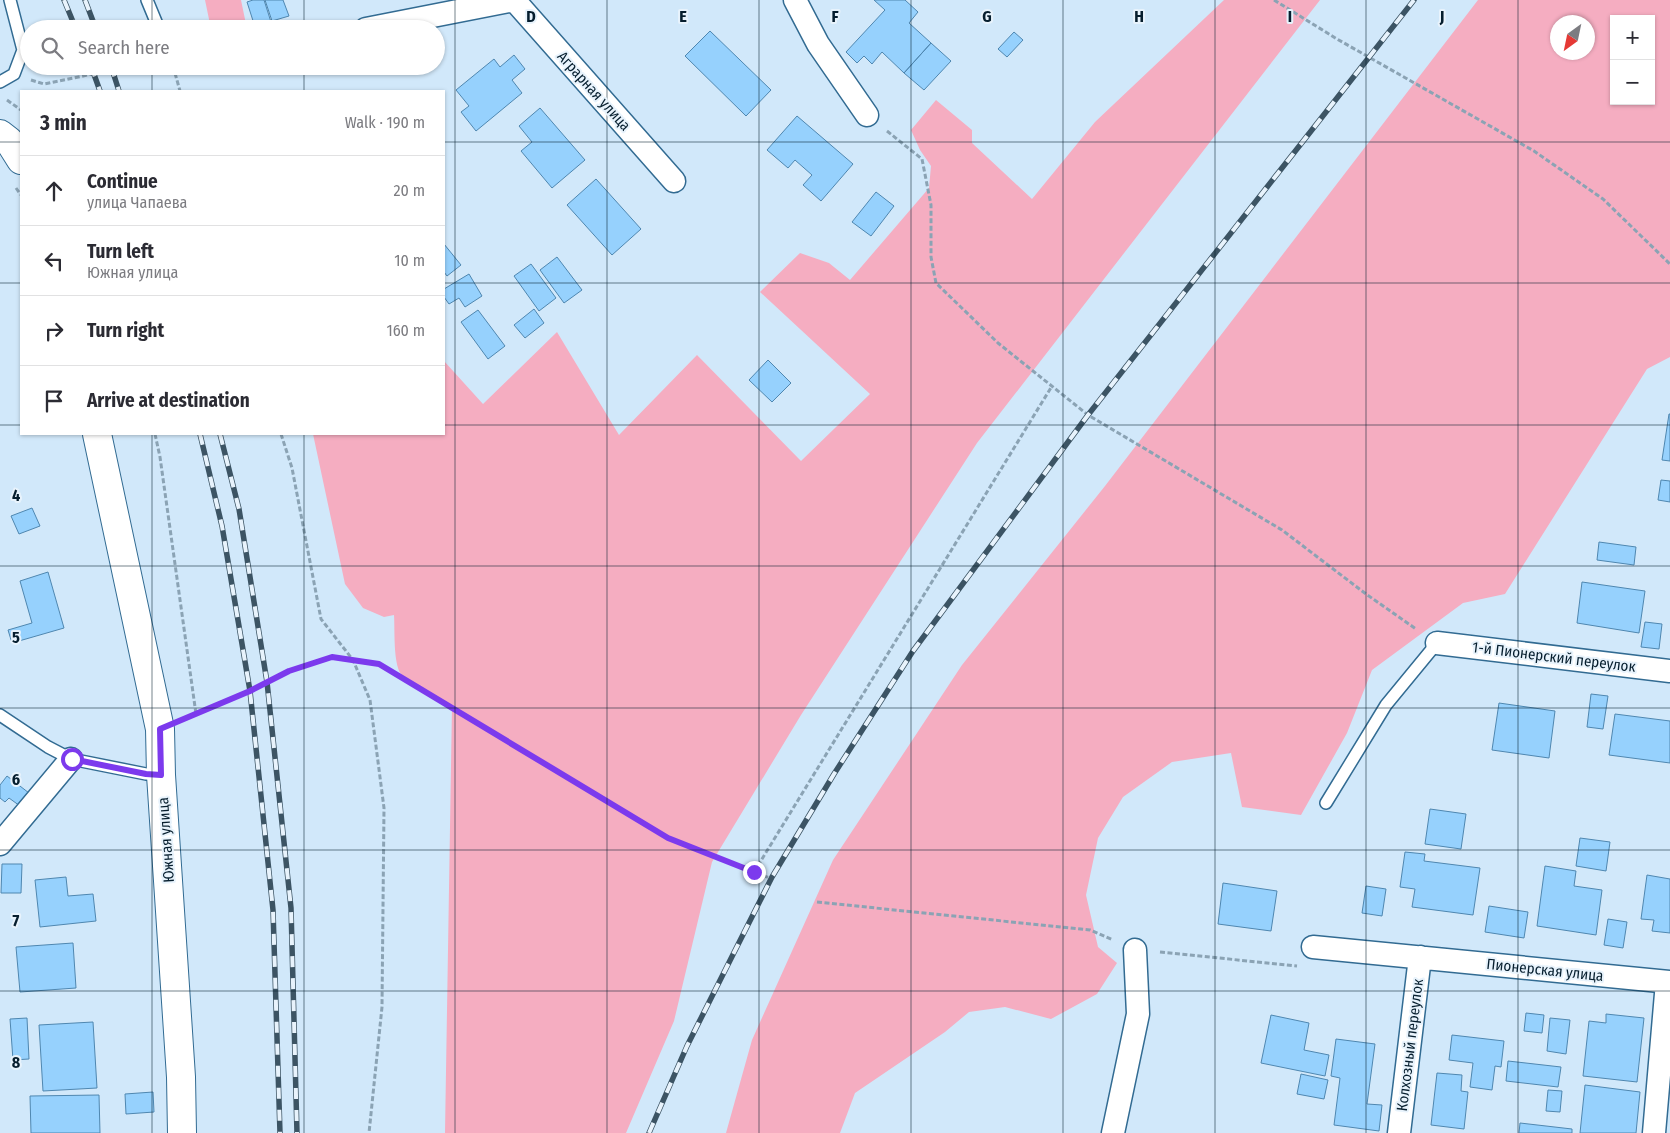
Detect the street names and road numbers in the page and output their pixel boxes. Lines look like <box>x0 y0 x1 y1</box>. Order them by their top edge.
street label: Аграрная улица <box>554 48 634 134</box>
street label: 1-й Пионерский переулок <box>1471 638 1637 676</box>
street label: Южная улица <box>154 797 178 883</box>
street label: Пионерская улица <box>1486 955 1604 985</box>
street label: Колхозный переулок <box>1393 978 1427 1112</box>

